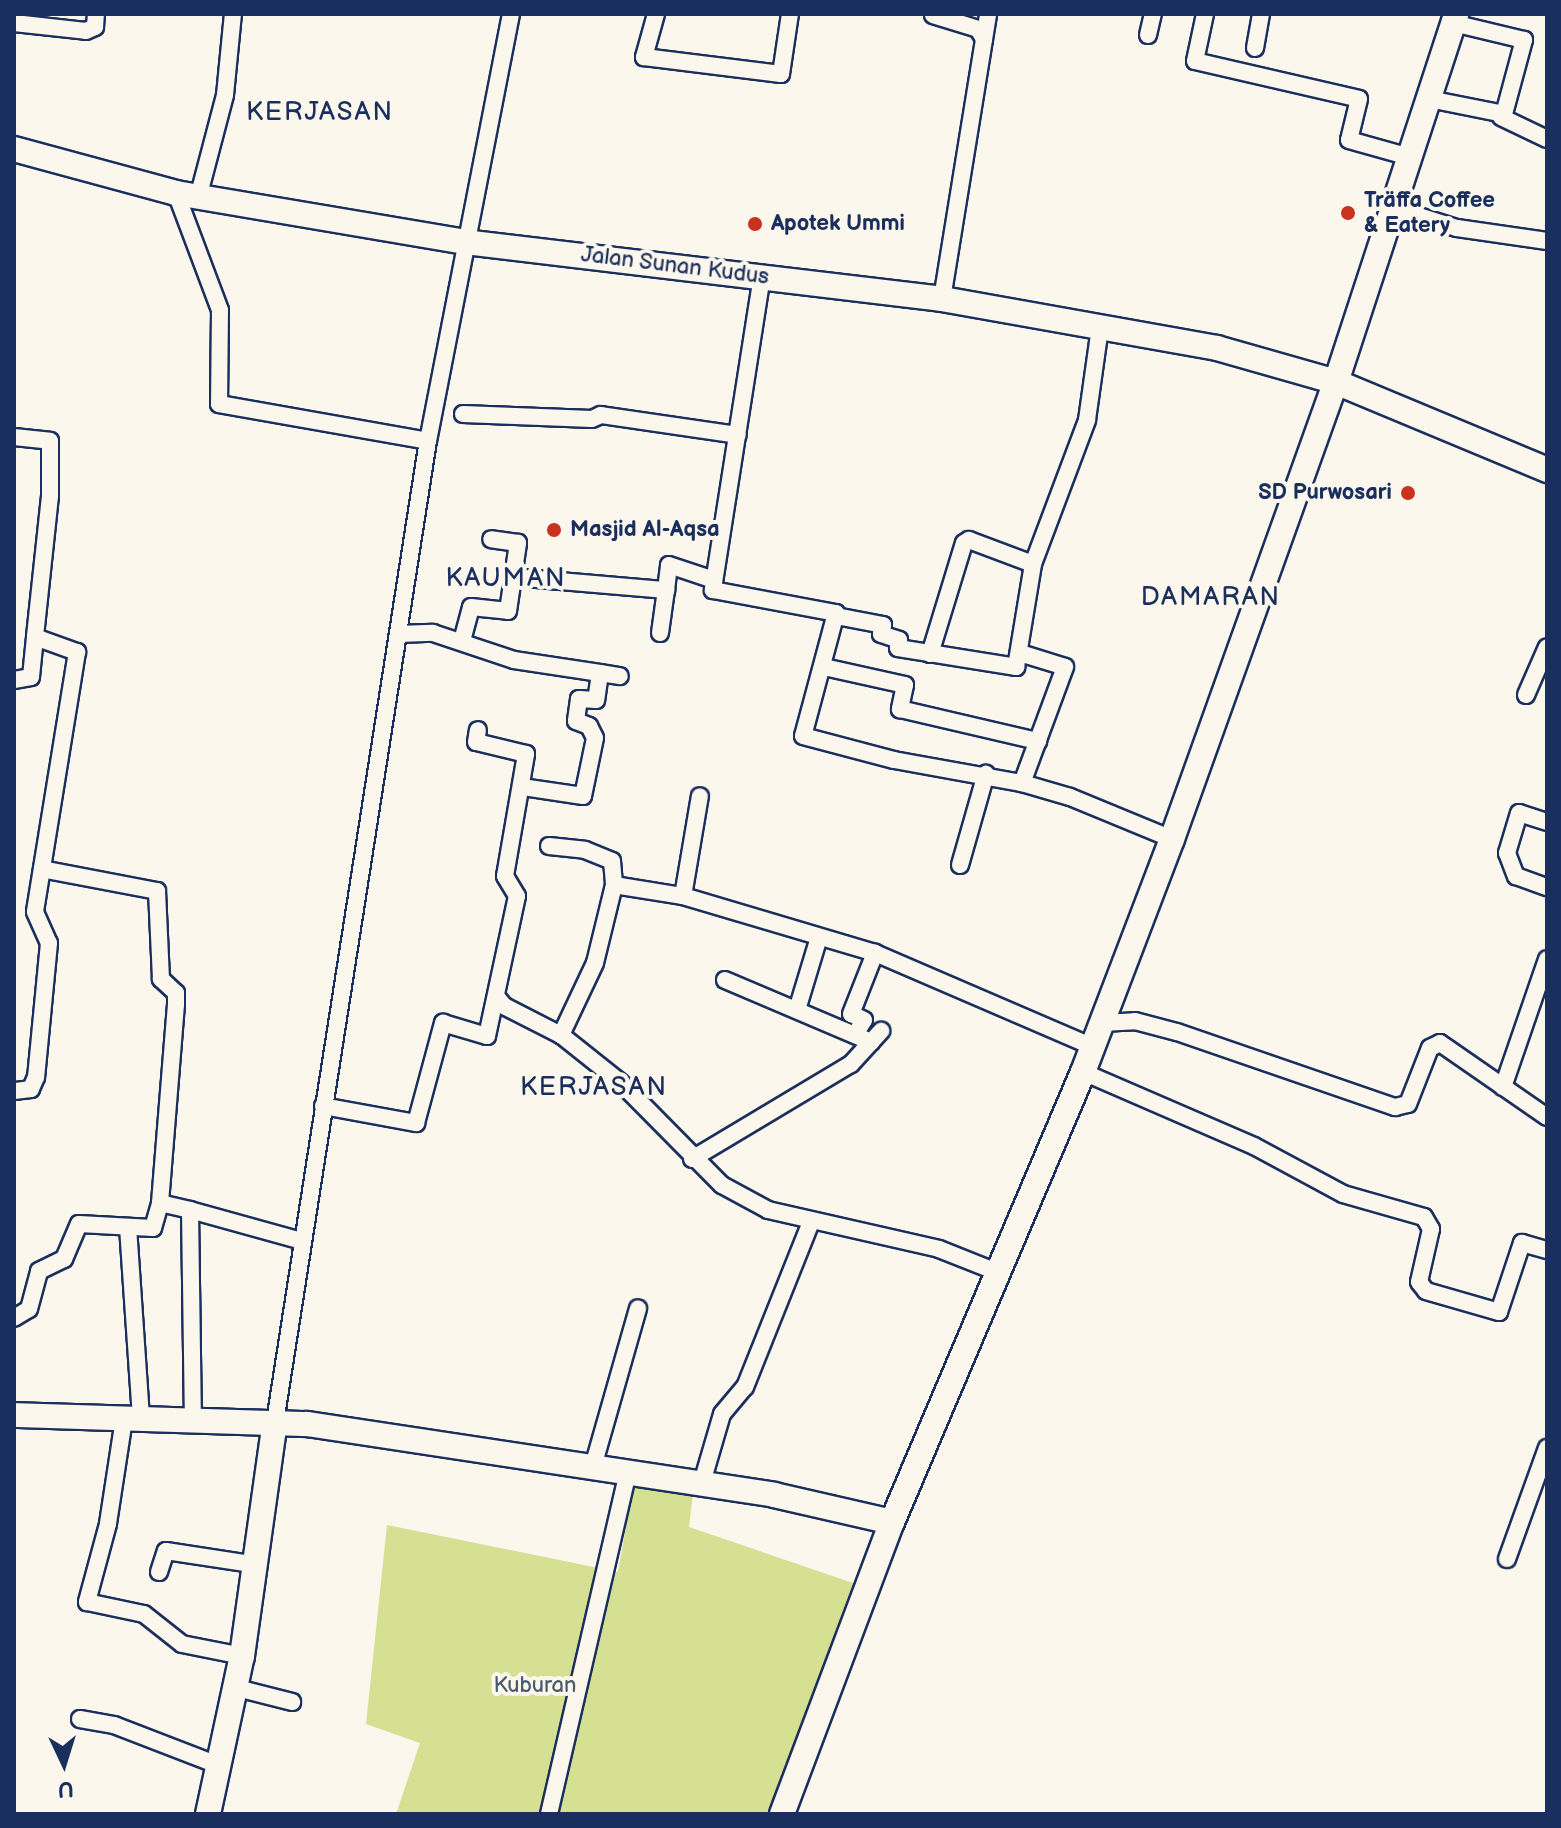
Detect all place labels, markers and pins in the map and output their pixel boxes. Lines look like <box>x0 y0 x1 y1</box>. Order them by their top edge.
place label: Träffa Coffee & Eatery <box>1364 187 1495 238</box>
marker: Träffa Coffee & Eatery <box>1339 204 1357 222</box>
place label: Apotek Ummi <box>771 211 905 237</box>
marker: Apotek Ummi <box>746 215 764 233</box>
place label: SD Purwosari <box>1258 480 1392 506</box>
marker: SD Purwosari <box>1399 484 1417 502</box>
place label: Masjid Al-Aqsa <box>570 517 720 543</box>
marker: Masjid Al-Aqsa <box>545 521 563 539</box>

